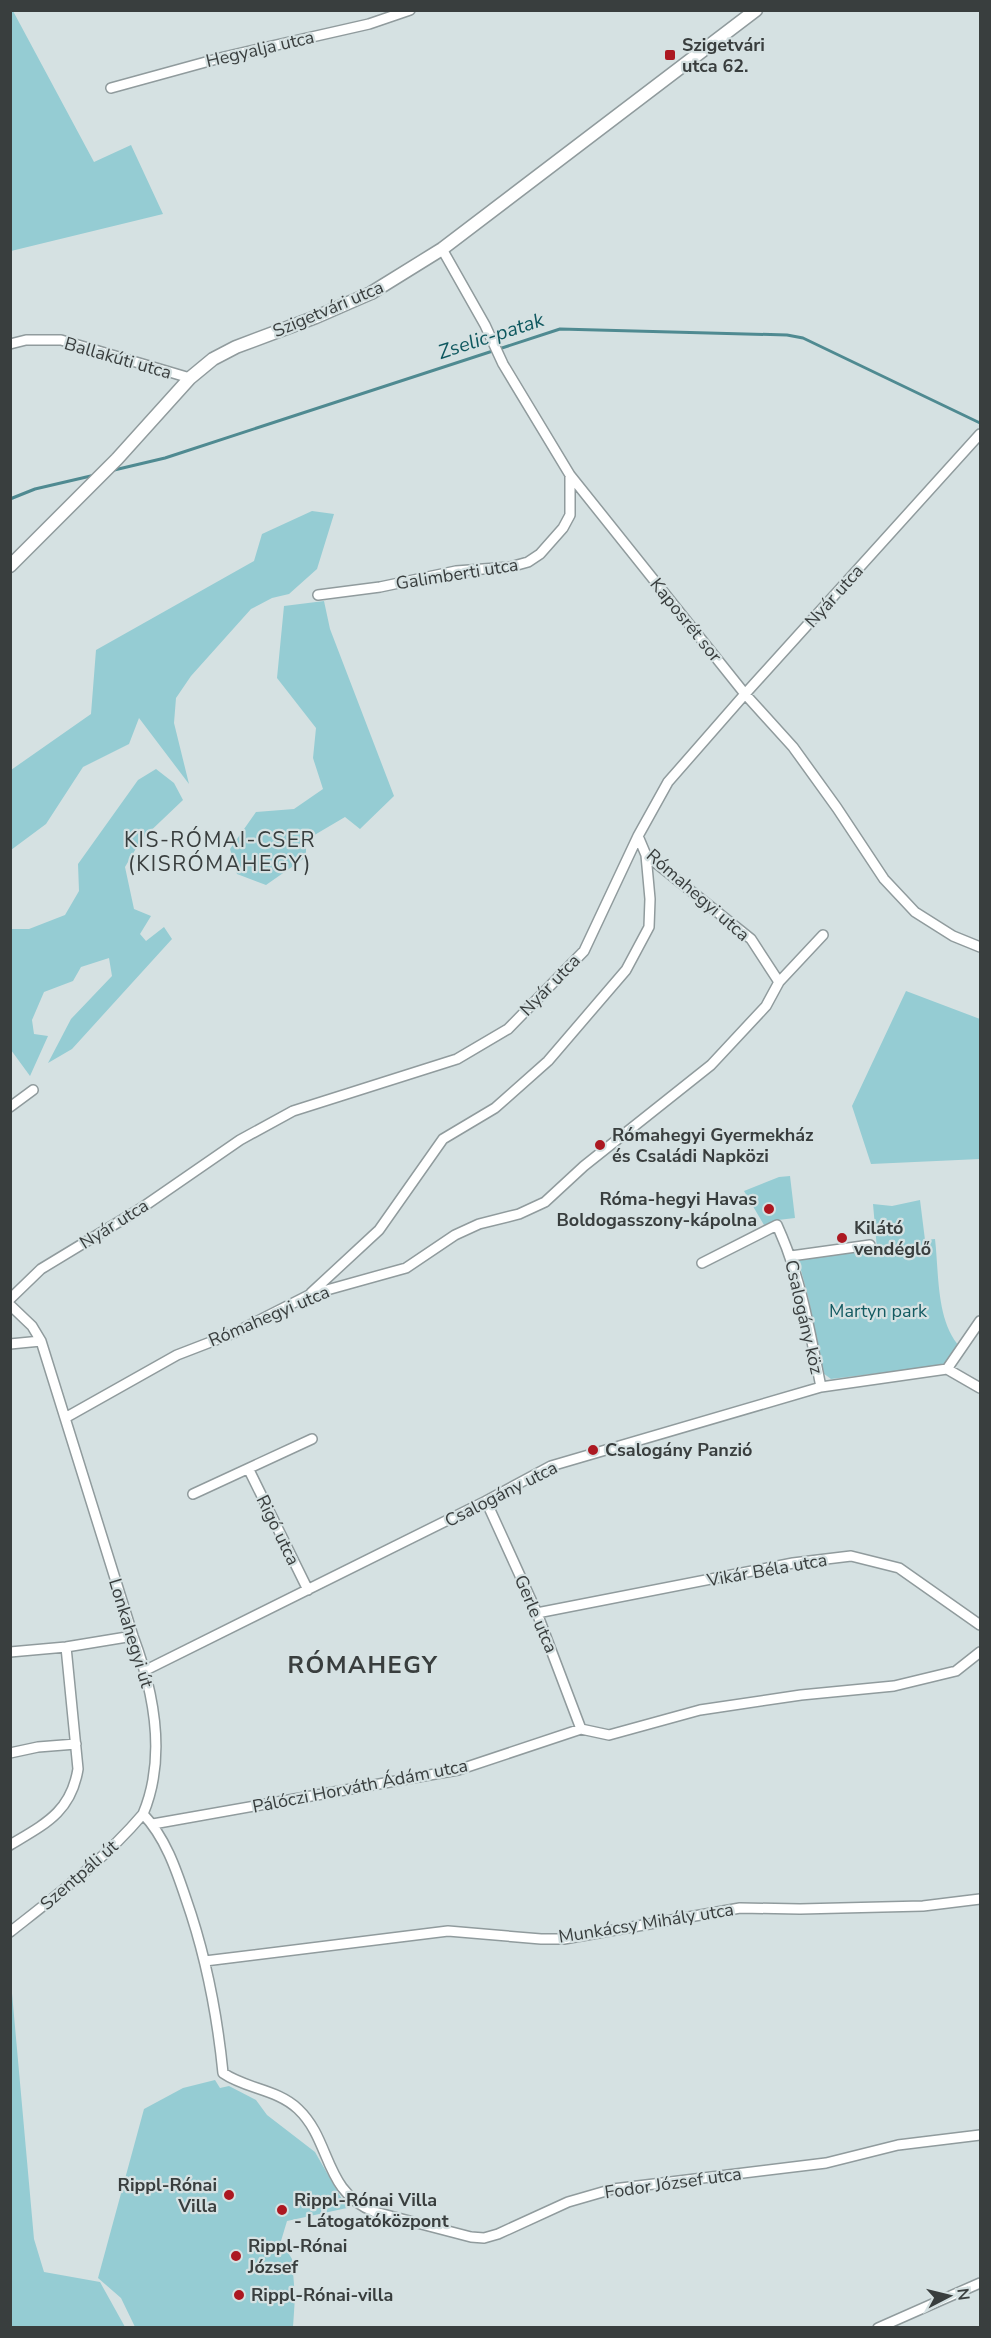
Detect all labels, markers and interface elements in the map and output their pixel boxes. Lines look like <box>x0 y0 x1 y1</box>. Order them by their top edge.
street label: Hegyalja utca <box>204 25 316 73</box>
place label: Szigetvári utca 62. <box>682 33 765 78</box>
marker: Szigetvári utca 62. <box>663 48 677 62</box>
street label: Szigetvári utca <box>269 275 387 343</box>
water label: Zselic-patak <box>435 306 548 366</box>
street label: Ballakúti utca <box>62 331 174 385</box>
street label: Galimberti utca <box>394 552 520 596</box>
street label: Nyár utca <box>799 559 869 633</box>
street label: Kaposrét sor <box>645 573 728 668</box>
district label: KIS-RÓMAI-CSER (KISRÓMAHEGY) <box>124 826 316 878</box>
street label: Rómahegyi utca <box>641 844 755 946</box>
street label: Nyár utca <box>515 949 585 1021</box>
place label: Rómahegyi Gyermekház és Családi Napközi <box>612 1123 814 1168</box>
marker: Rómahegyi Gyermekház és Családi Napközi <box>593 1138 607 1152</box>
place label: Róma-hegyi Havas Boldogasszony-kápolna <box>556 1187 757 1232</box>
street label: Nyár utca <box>75 1193 153 1255</box>
marker: Róma-hegyi Havas Boldogasszony-kápolna <box>762 1202 776 1216</box>
place label: Kilátó vendéglő <box>853 1216 931 1261</box>
marker: Kilátó vendéglő <box>835 1231 849 1245</box>
street label: Csalogány köz <box>779 1258 829 1376</box>
street label: Rómahegyi utca <box>205 1280 333 1352</box>
park label: Martyn park <box>829 1299 928 1323</box>
place label: Csalogány Panzió <box>605 1438 752 1462</box>
marker: Csalogány Panzió <box>586 1443 600 1457</box>
street label: Csalogány utca <box>440 1455 562 1533</box>
street label: Rigó utca <box>251 1491 305 1569</box>
street label: Vikár Béla utca <box>704 1548 829 1593</box>
street label: Gerle utca <box>509 1571 563 1657</box>
street label: Lonkahegyi út <box>103 1575 159 1691</box>
district label: RÓMAHEGY <box>288 1649 438 1681</box>
street label: Pálóczi Horváth Ádám utca <box>250 1753 470 1819</box>
street label: Szentpáli út <box>35 1834 124 1916</box>
street label: Munkácsy Mihály utca <box>557 1897 735 1949</box>
street label: Fodor József utca <box>603 2162 743 2204</box>
place label: Rippl-Rónai Villa <box>118 2173 217 2218</box>
marker: Rippl-Rónai Villa <box>222 2188 236 2202</box>
place label: Rippl-Rónai Villa - Látogatóközpont <box>294 2188 449 2233</box>
marker: Rippl-Rónai Villa - Látogatóközpont <box>275 2203 289 2217</box>
place label: Rippl-Rónai József <box>247 2234 347 2279</box>
marker: Rippl-Rónai József <box>229 2249 243 2263</box>
north arrow <box>919 2266 979 2326</box>
place label: Rippl-Rónai-villa <box>251 2283 393 2307</box>
text: N <box>951 2287 975 2302</box>
marker: Rippl-Rónai-villa <box>232 2288 246 2302</box>

